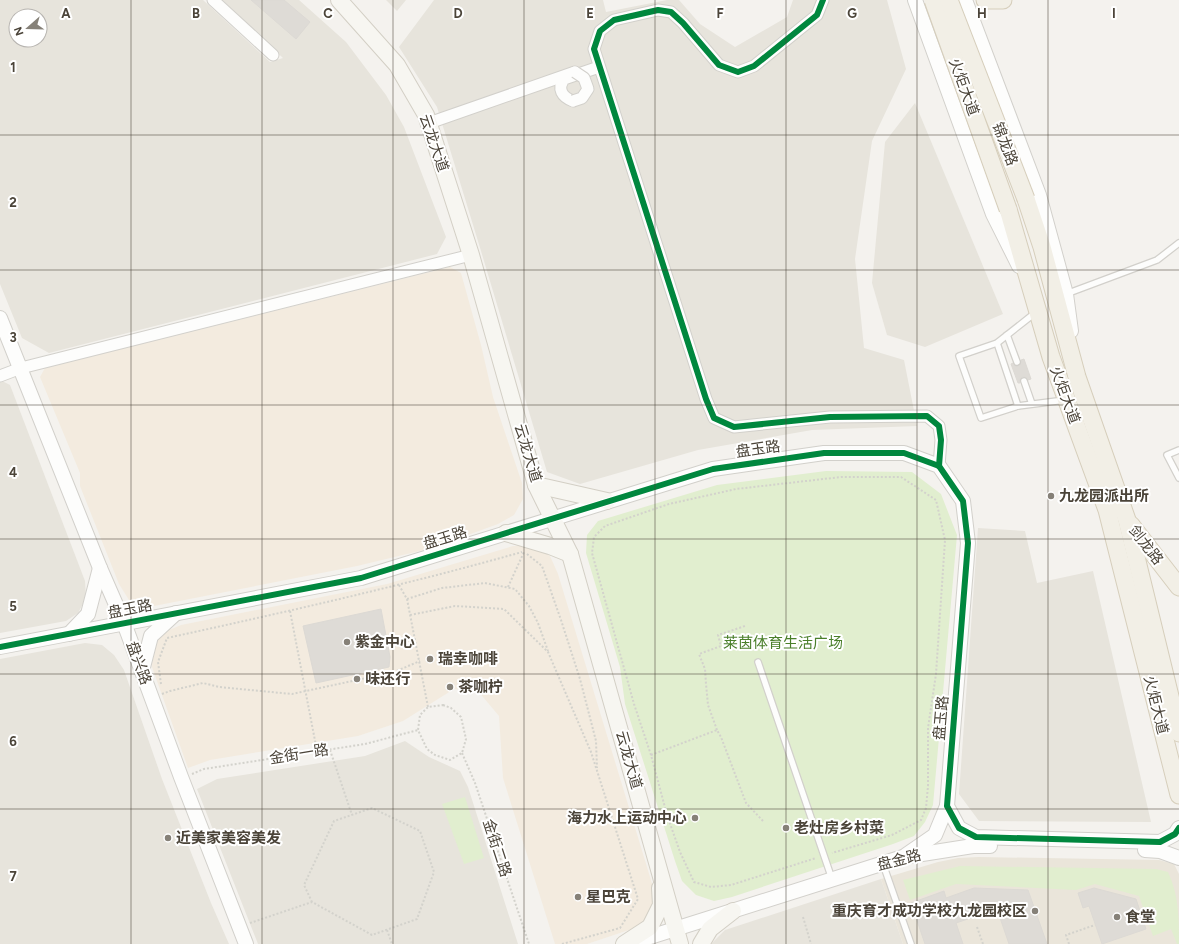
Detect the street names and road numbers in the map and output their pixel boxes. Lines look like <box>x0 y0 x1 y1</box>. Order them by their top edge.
street label: 火炬大道 <box>945 56 983 118</box>
street label: 云龙大道 <box>416 112 452 174</box>
street label: 锦龙路 <box>989 120 1021 168</box>
street label: 火炬大道 <box>1046 364 1084 426</box>
street label: 云龙大道 <box>511 422 545 484</box>
street label: 盘玉路 <box>734 437 782 461</box>
street label: 剑龙路 <box>1125 522 1167 568</box>
street label: 盘玉路 <box>421 523 469 553</box>
street label: 盘玉路 <box>106 596 154 622</box>
street label: 盘兴路 <box>123 639 155 687</box>
street label: 火炬大道 <box>1140 674 1172 736</box>
street label: 盘玉路 <box>930 695 952 741</box>
street label: 云龙大道 <box>612 729 646 791</box>
street label: 金街一路 <box>268 740 330 768</box>
street label: 金街二路 <box>479 817 515 879</box>
street label: 盘金路 <box>875 846 923 874</box>

